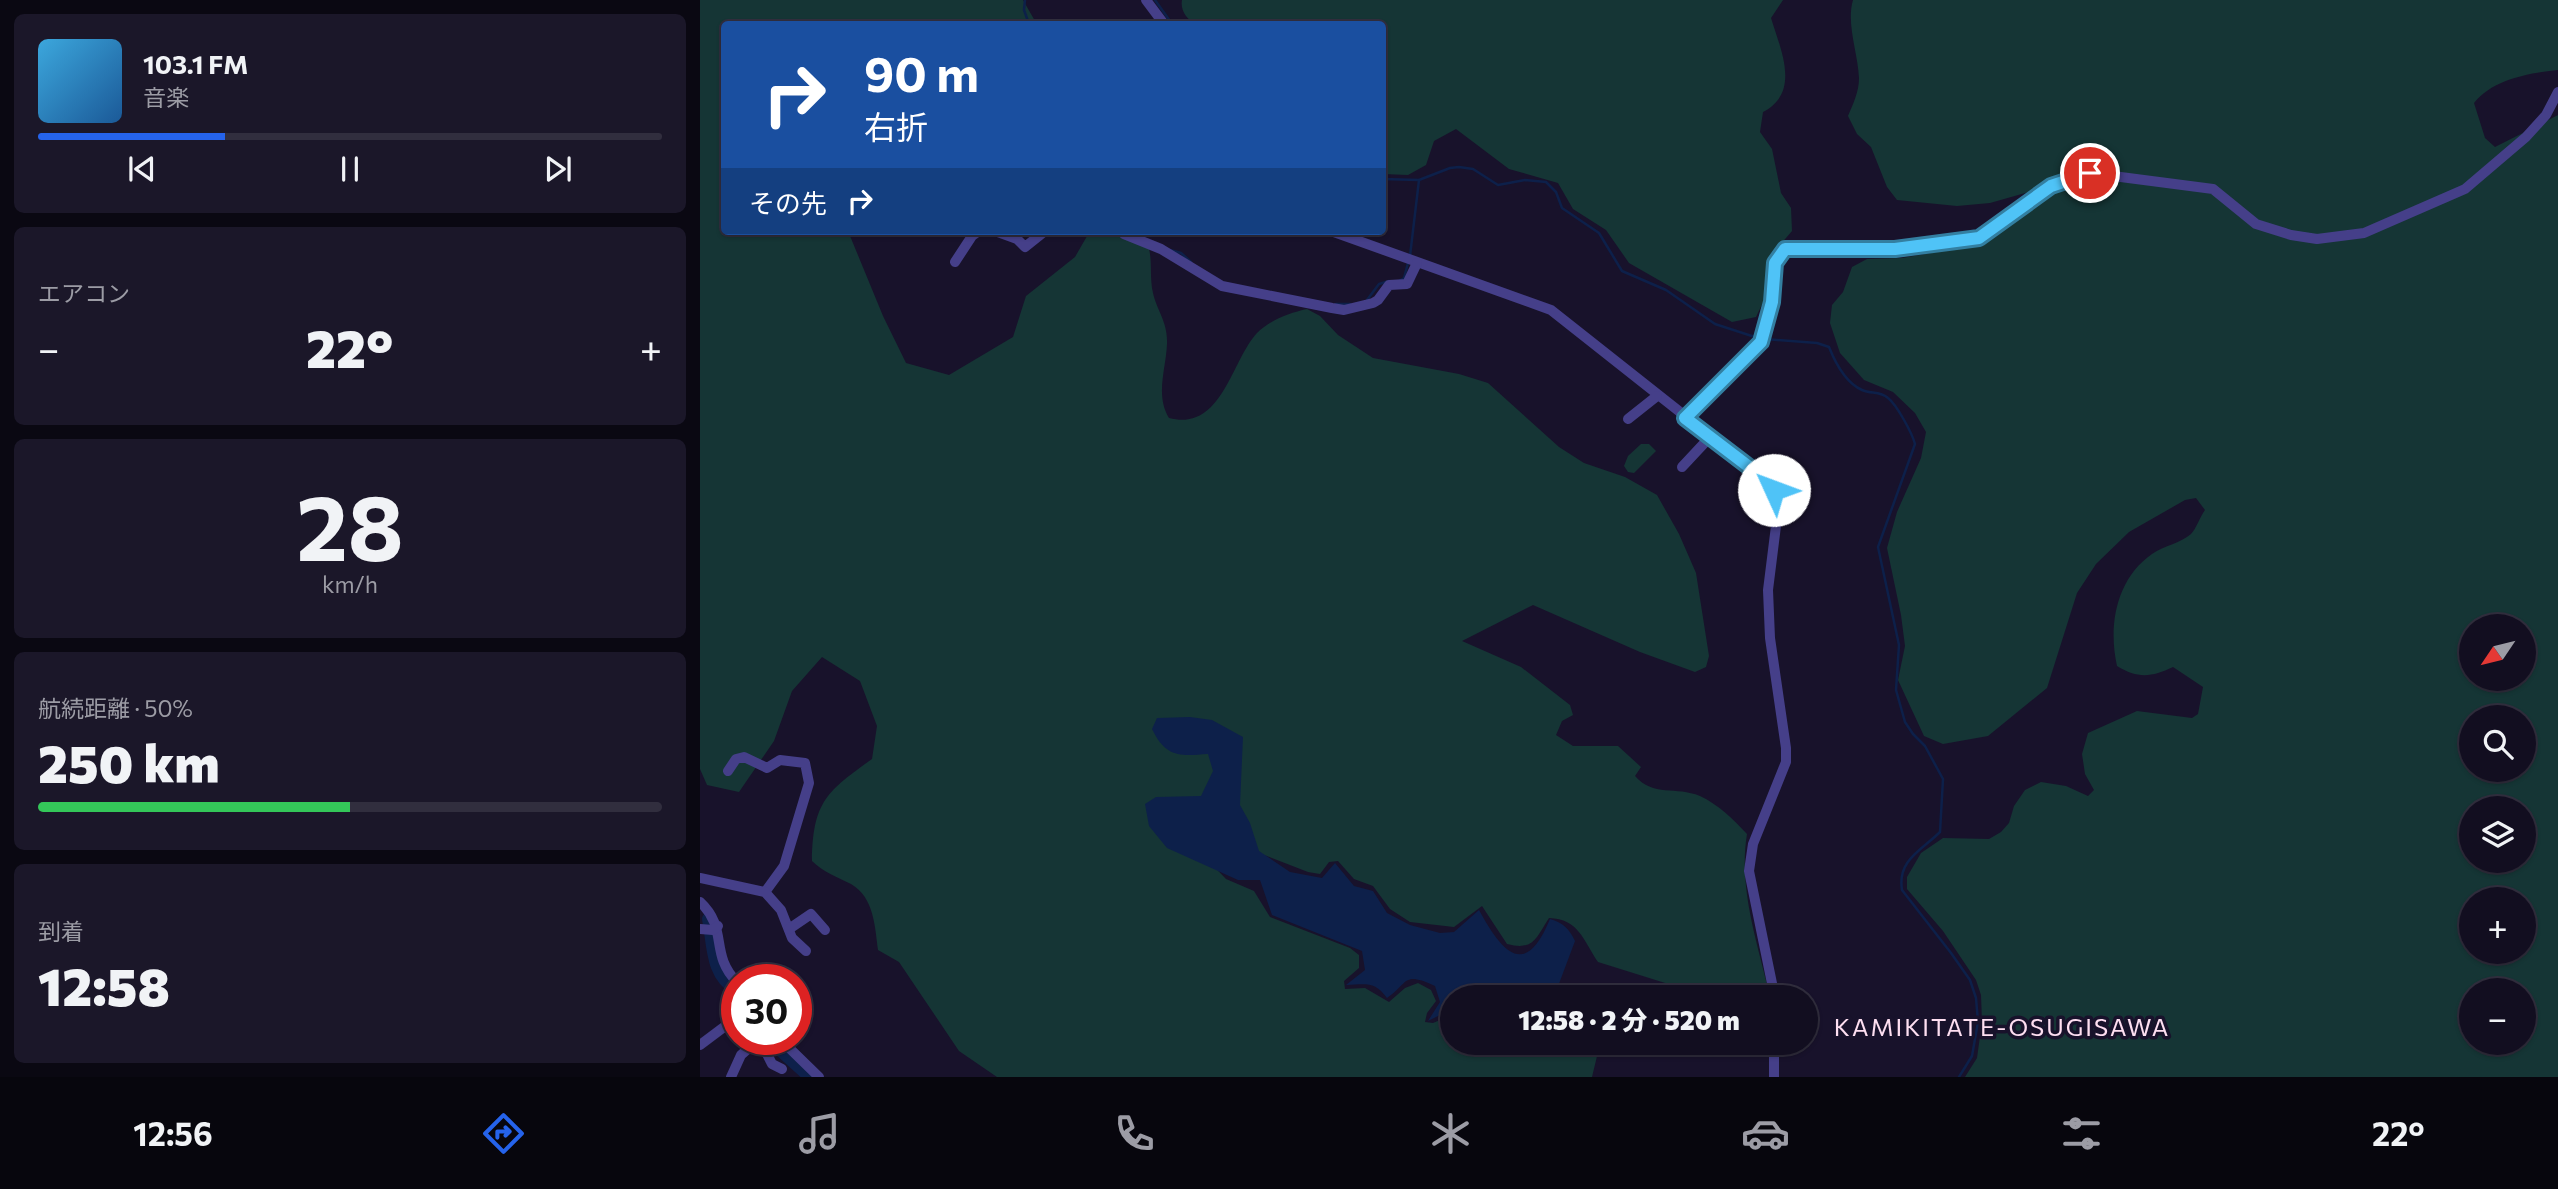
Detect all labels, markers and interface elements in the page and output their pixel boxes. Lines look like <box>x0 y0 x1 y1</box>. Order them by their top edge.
text: 90 m <box>864 42 979 102</box>
text: 103.1 FM <box>143 48 248 79</box>
icon: right <box>749 49 840 140</box>
text: 音楽 <box>143 83 189 111</box>
text: 右折 <box>864 106 928 146</box>
pin <box>2060 143 2120 203</box>
icon: previous <box>123 150 161 188</box>
icon: pause <box>331 150 369 188</box>
icon: next <box>539 150 577 188</box>
icon: arrive <box>2071 154 2109 192</box>
icon: right <box>841 182 879 220</box>
text: その先 <box>749 187 827 218</box>
text: エアコン <box>38 279 130 307</box>
text: 22° <box>306 315 393 379</box>
text: − <box>38 324 60 371</box>
text: + <box>640 324 662 371</box>
position arrow <box>1737 453 1811 527</box>
text: 28 <box>296 468 404 580</box>
text: km/h <box>322 570 378 598</box>
north arrow <box>2459 614 2536 691</box>
map controls <box>2459 614 2536 1055</box>
text: 航続距離 · 50% <box>38 694 193 722</box>
button: search <box>2459 705 2536 782</box>
text: 250 km <box>38 730 220 794</box>
button: layers <box>2459 796 2536 873</box>
button: + <box>2459 887 2536 964</box>
text: 到着 <box>38 917 84 945</box>
text: 12:58 <box>38 953 170 1017</box>
speed limit sign: 30 <box>721 964 812 1055</box>
button: − <box>2459 978 2536 1055</box>
text: 12:58 · 2 分 · 520 m <box>1518 1004 1740 1035</box>
district label: KAMIKITATE-OSUGISAWA <box>1834 1012 2170 1041</box>
icon: directions <box>479 1109 528 1158</box>
icon: music <box>795 1109 844 1158</box>
icon: phone <box>1110 1109 1159 1158</box>
icon: climate <box>1426 1109 1475 1158</box>
icon: car <box>1741 1109 1790 1158</box>
icon: filters <box>2057 1109 2106 1158</box>
text: 12:56 <box>133 1113 213 1153</box>
text: 22° <box>2372 1113 2425 1153</box>

